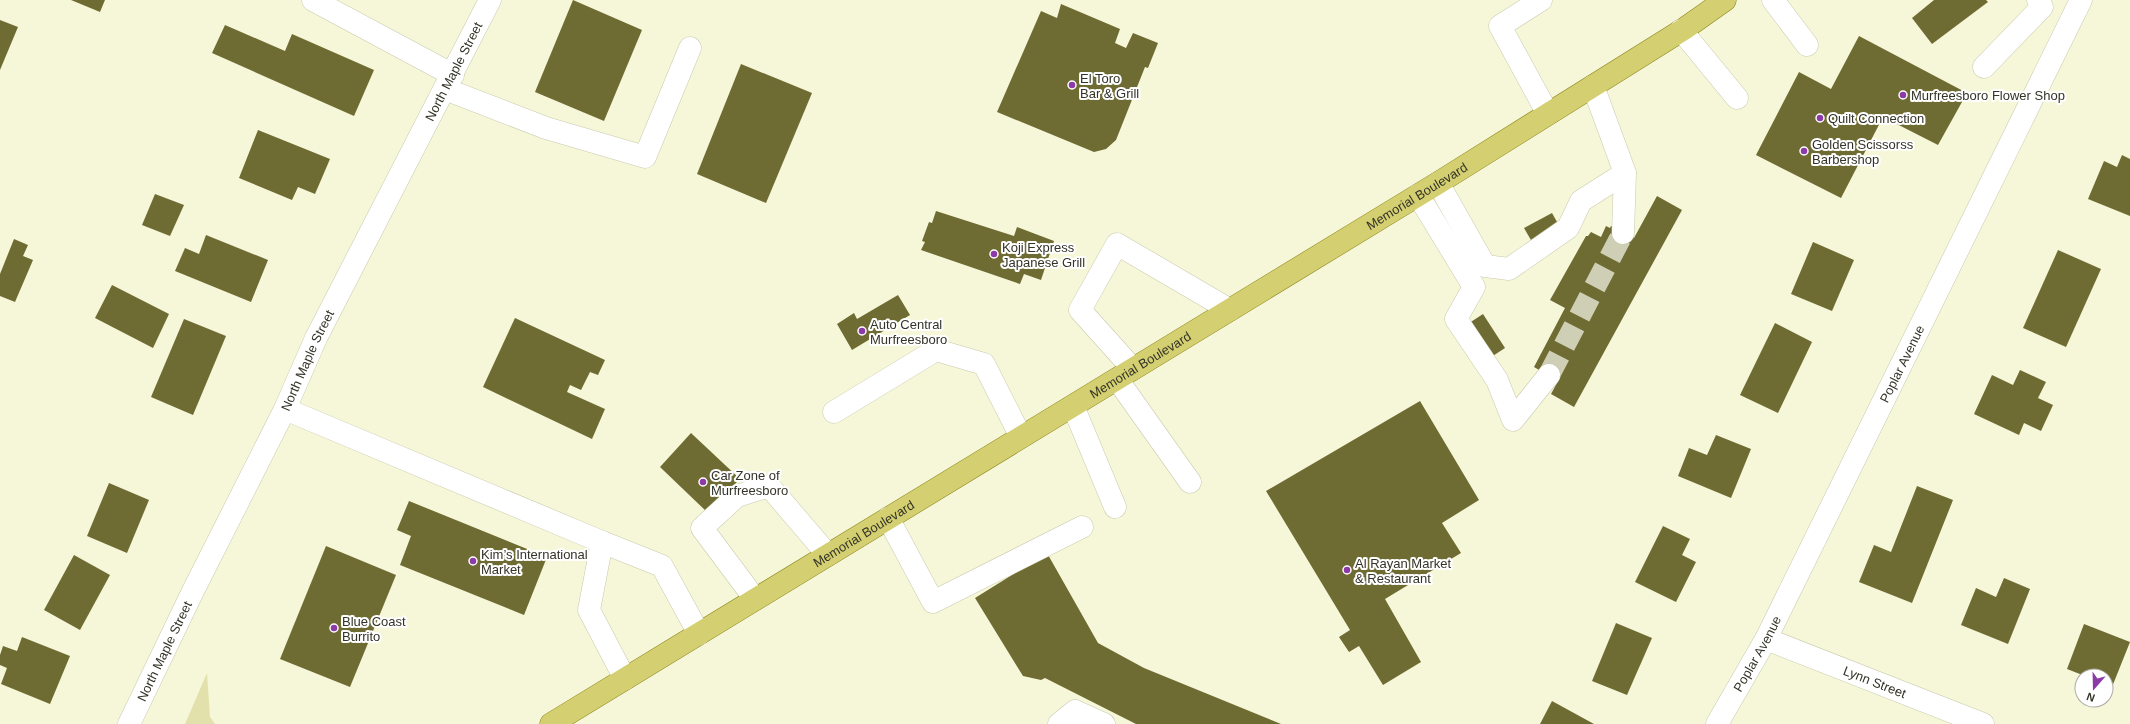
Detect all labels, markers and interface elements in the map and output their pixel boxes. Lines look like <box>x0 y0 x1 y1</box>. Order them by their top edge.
street label: North Maple Street <box>422 19 485 123</box>
place label: El Toro Bar & Grill <box>1080 71 1139 101</box>
marker: El Toro Bar & Grill <box>1067 80 1077 90</box>
place label: Murfreesboro Flower Shop <box>1911 88 2065 103</box>
marker: Murfreesboro Flower Shop <box>1898 90 1908 100</box>
place label: Quilt Connection <box>1828 111 1924 126</box>
marker: Quilt Connection <box>1815 113 1825 123</box>
place label: Golden Scissorss Barbershop <box>1812 137 1914 167</box>
marker: Golden Scissorss Barbershop <box>1799 146 1809 156</box>
street label: Memorial Boulevard <box>1363 159 1470 233</box>
place label: Koji Express Japanese Grill <box>1002 240 1085 270</box>
marker: Koji Express Japanese Grill <box>989 249 999 259</box>
street label: North Maple Street <box>278 307 337 413</box>
place label: Auto Central Murfreesboro <box>870 317 947 347</box>
street label: Poplar Avenue <box>1876 323 1927 405</box>
marker: Auto Central Murfreesboro <box>857 326 867 336</box>
street label: Memorial Boulevard <box>1087 328 1193 401</box>
place label: Car Zone of Murfreesboro <box>711 468 788 498</box>
marker: Car Zone of Murfreesboro <box>698 477 708 487</box>
street label: Memorial Boulevard <box>810 497 917 570</box>
place label: Kim’s International Market <box>481 547 588 577</box>
marker: Kim’s International Market <box>468 556 478 566</box>
place label: Al Rayan Market & Restaurant <box>1355 556 1451 586</box>
marker: Al Rayan Market & Restaurant <box>1342 565 1352 575</box>
street label: North Maple Street <box>134 598 195 703</box>
street label: Poplar Avenue <box>1730 613 1784 694</box>
place label: Blue Coast Burrito <box>342 614 406 644</box>
marker: Blue Coast Burrito <box>329 623 339 633</box>
street label: Lynn Street <box>1841 663 1909 701</box>
north arrow <box>2074 668 2114 708</box>
text: N <box>2085 690 2096 704</box>

